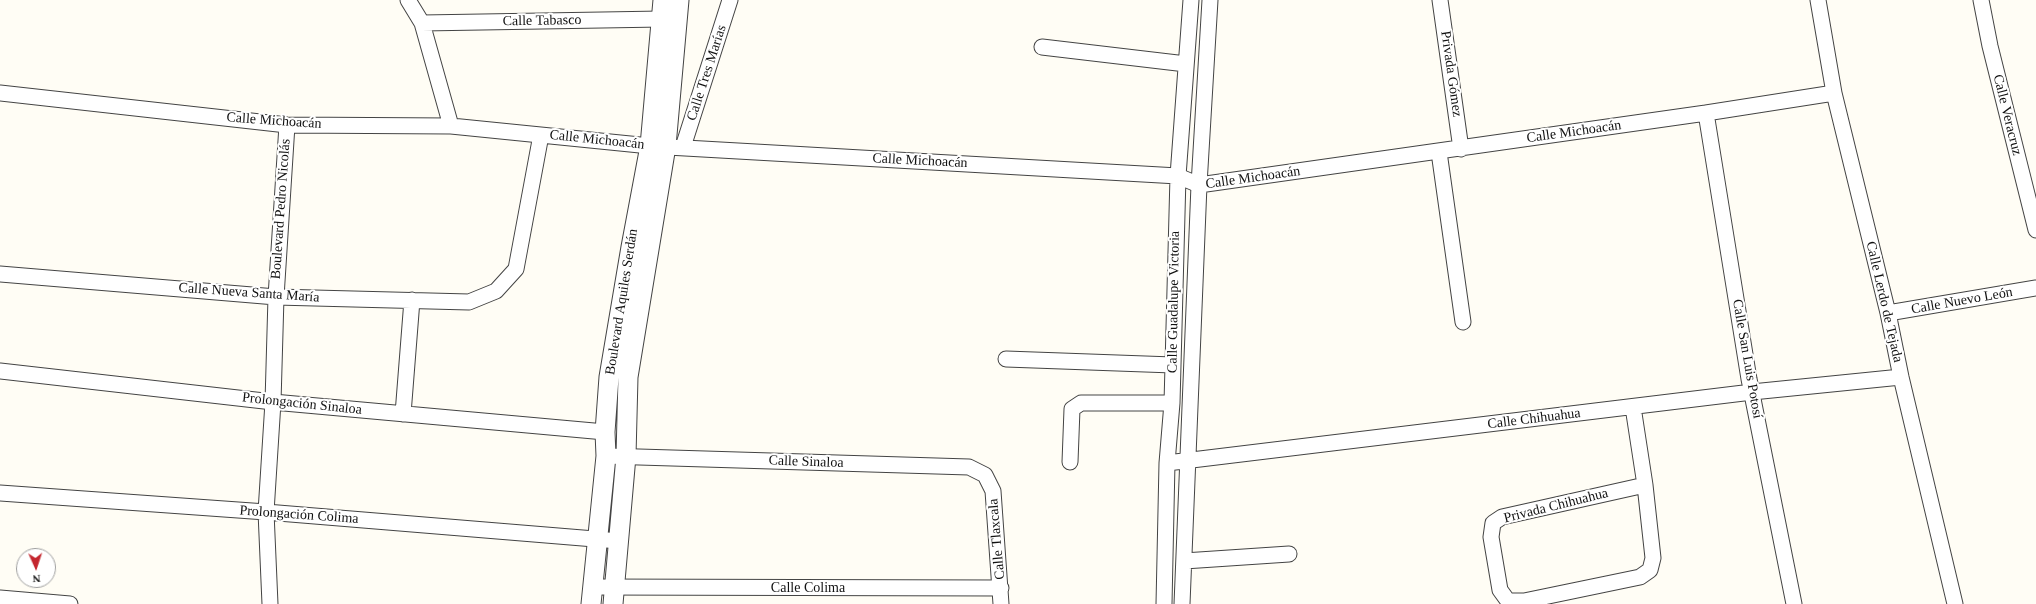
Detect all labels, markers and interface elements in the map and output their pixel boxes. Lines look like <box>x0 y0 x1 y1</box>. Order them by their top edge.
street label: Calle Tabasco <box>503 12 581 30</box>
street label: Calle Tres Marías <box>684 23 730 123</box>
street label: Privada Gómez <box>1437 30 1465 118</box>
street label: Calle Veracruz <box>1989 73 2025 157</box>
street label: Calle Michoacán <box>226 109 322 133</box>
street label: Calle Michoacán <box>1526 117 1622 147</box>
street label: Calle Michoacán <box>549 127 645 153</box>
street label: Boulevard Pedro Nicolás <box>268 138 294 280</box>
street label: Calle Michoacán <box>872 150 968 172</box>
street label: Calle Michoacán <box>1205 163 1301 193</box>
street label: Boulevard Aquiles Serdán <box>602 228 642 376</box>
street label: Calle Guadalupe Victoria <box>1164 231 1184 373</box>
street label: Calle Lerdo de Tejada <box>1862 240 1906 364</box>
street label: Calle Nueva Santa María <box>178 280 320 306</box>
street label: Calle Nuevo León <box>1910 284 2014 318</box>
street label: Calle San Luis Potosí <box>1728 298 1766 420</box>
street label: Prolongación Sinaloa <box>241 389 363 419</box>
street label: Calle Chihuahua <box>1486 405 1582 433</box>
street label: Calle Sinaloa <box>768 452 844 472</box>
street label: Privada Chihuahua <box>1502 485 1610 527</box>
street label: Calle Tlaxcala <box>985 498 1009 580</box>
street label: Prolongación Colima <box>239 502 359 528</box>
north arrow <box>16 548 56 588</box>
text: N <box>32 573 41 585</box>
street label: Calle Colima <box>771 580 845 596</box>

